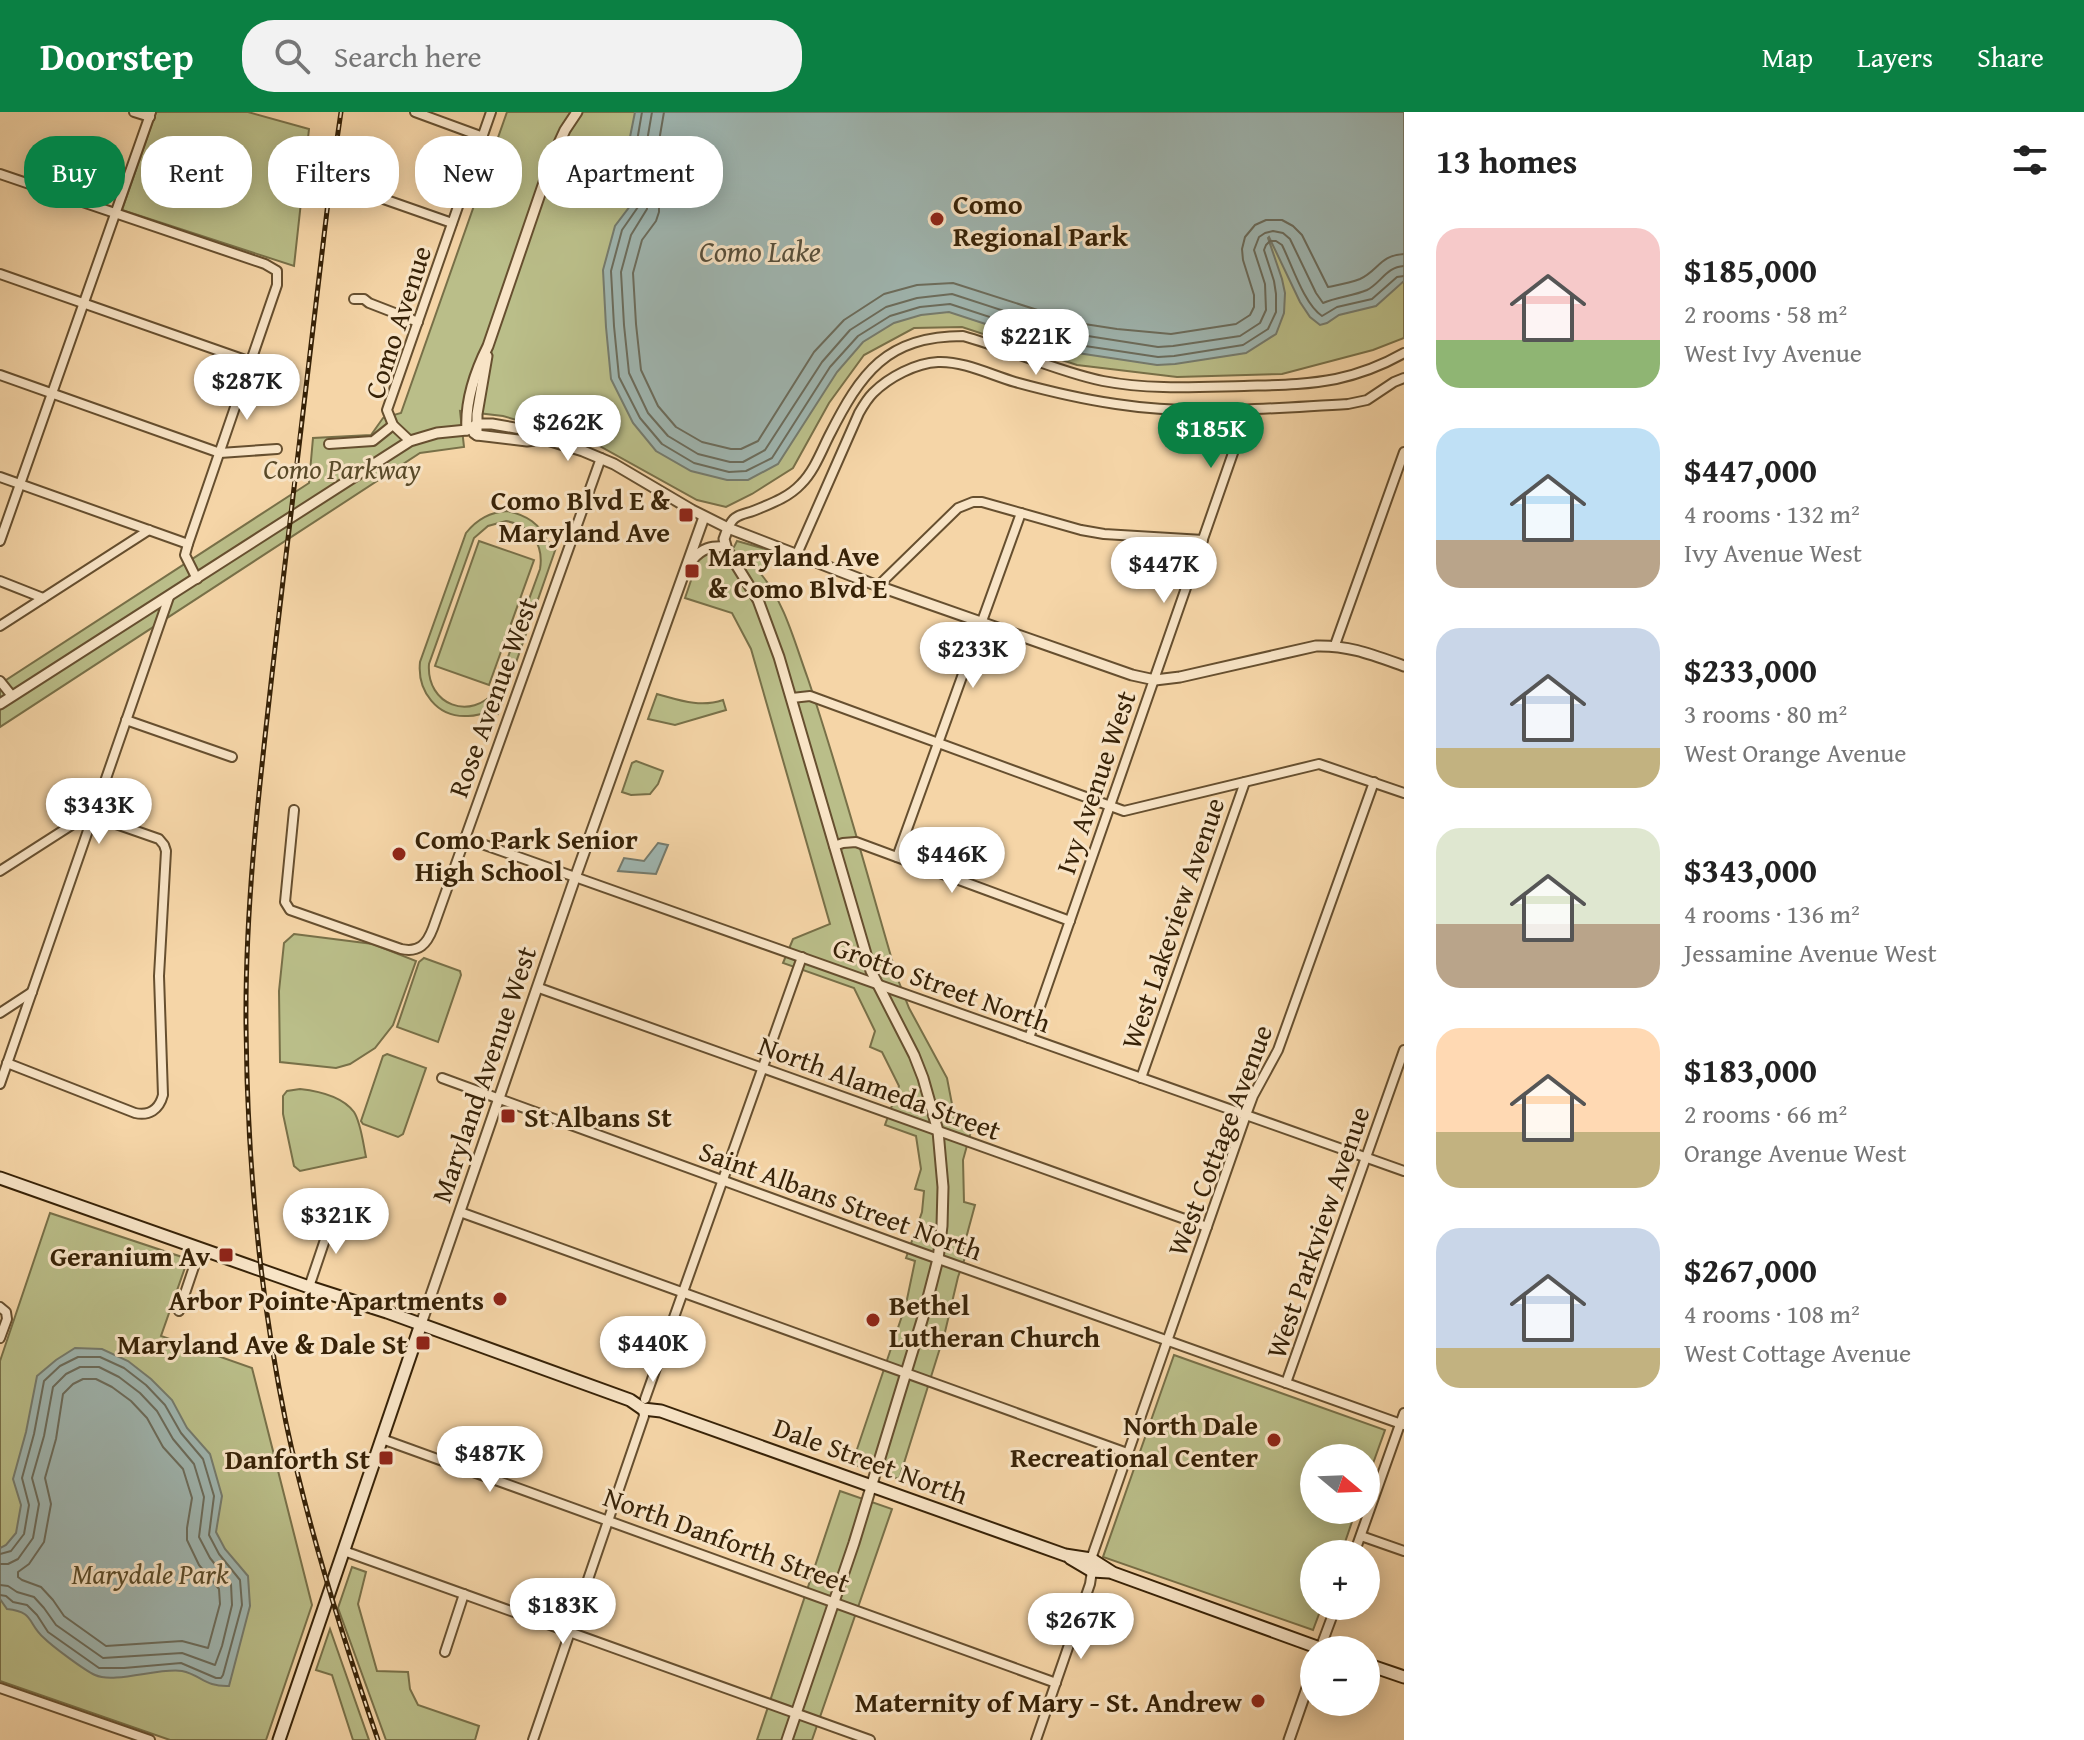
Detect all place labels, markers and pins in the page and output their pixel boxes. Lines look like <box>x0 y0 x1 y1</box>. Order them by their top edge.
place label: Como Regional Park <box>953 183 1129 256</box>
marker: Como Regional Park <box>928 210 946 228</box>
pin: $221K <box>980 309 1092 377</box>
pin: $287K <box>191 354 303 422</box>
pin: $262K <box>512 395 624 463</box>
pin: $185K <box>1155 402 1267 470</box>
place label: Como Blvd E & Maryland Ave <box>491 479 670 552</box>
marker: Como Blvd E & Maryland Ave <box>677 506 695 524</box>
place label: Maryland Ave & Como Blvd E <box>708 535 887 608</box>
pin: $447K <box>1108 537 1220 605</box>
marker: Maryland Ave & Como Blvd E <box>683 562 701 580</box>
pin: $233K <box>917 622 1029 690</box>
pin: $343K <box>43 778 155 846</box>
place label: Como Park Senior High School <box>415 818 638 891</box>
pin: $446K <box>896 827 1008 895</box>
marker: Como Park Senior High School <box>390 845 408 863</box>
place label: St Albans St <box>524 1096 672 1137</box>
marker: St Albans St <box>499 1107 517 1125</box>
pin: $321K <box>280 1188 392 1256</box>
place label: Geranium Av <box>50 1235 211 1276</box>
marker: Geranium Av <box>217 1246 235 1264</box>
place label: Arbor Pointe Apartments <box>169 1279 484 1320</box>
place label: Bethel Lutheran Church <box>889 1284 1101 1357</box>
marker: Arbor Pointe Apartments <box>491 1290 509 1308</box>
marker: Bethel Lutheran Church <box>864 1311 882 1329</box>
pin: $440K <box>597 1316 709 1384</box>
place label: Maryland Ave & Dale St <box>117 1323 407 1364</box>
marker: Maryland Ave & Dale St <box>414 1334 432 1352</box>
place label: North Dale Recreational Center <box>1010 1404 1258 1477</box>
pin: $487K <box>434 1426 546 1494</box>
marker: North Dale Recreational Center <box>1265 1431 1283 1449</box>
place label: Danforth St <box>225 1438 370 1479</box>
marker: Danforth St <box>377 1449 395 1467</box>
pin: $183K <box>507 1578 619 1646</box>
pin: $267K <box>1025 1593 1137 1661</box>
place label: Maternity of Mary - St. Andrew <box>855 1681 1243 1722</box>
marker: Maternity of Mary - St. Andrew <box>1249 1692 1267 1710</box>

